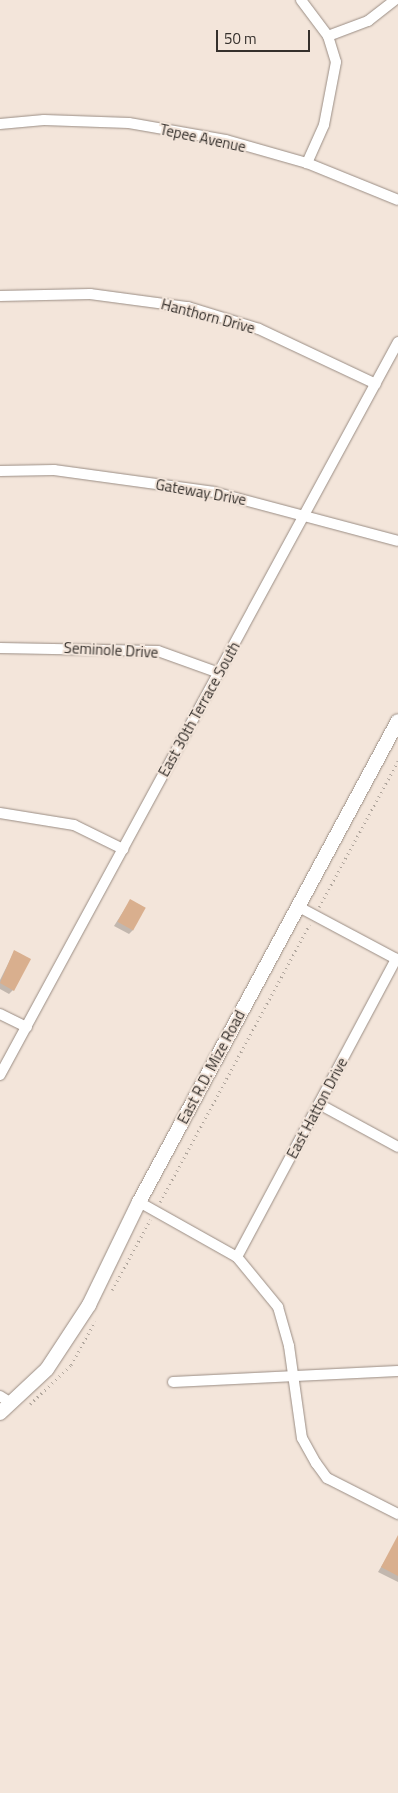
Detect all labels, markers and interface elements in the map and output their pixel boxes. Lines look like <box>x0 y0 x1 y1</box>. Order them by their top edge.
scale bar <box>218 20 312 52</box>
text: 50 m <box>224 27 257 50</box>
street label: Tepee Avenue <box>158 120 248 156</box>
street label: Hanthorn Drive <box>159 295 257 337</box>
street label: Gateway Drive <box>154 475 248 509</box>
street label: East 30th Terrace South <box>154 638 244 780</box>
street label: Seminole Drive <box>63 639 159 661</box>
street label: East R.D. Mize Road <box>174 1007 248 1127</box>
street label: East Hatton Drive <box>283 1055 351 1161</box>

